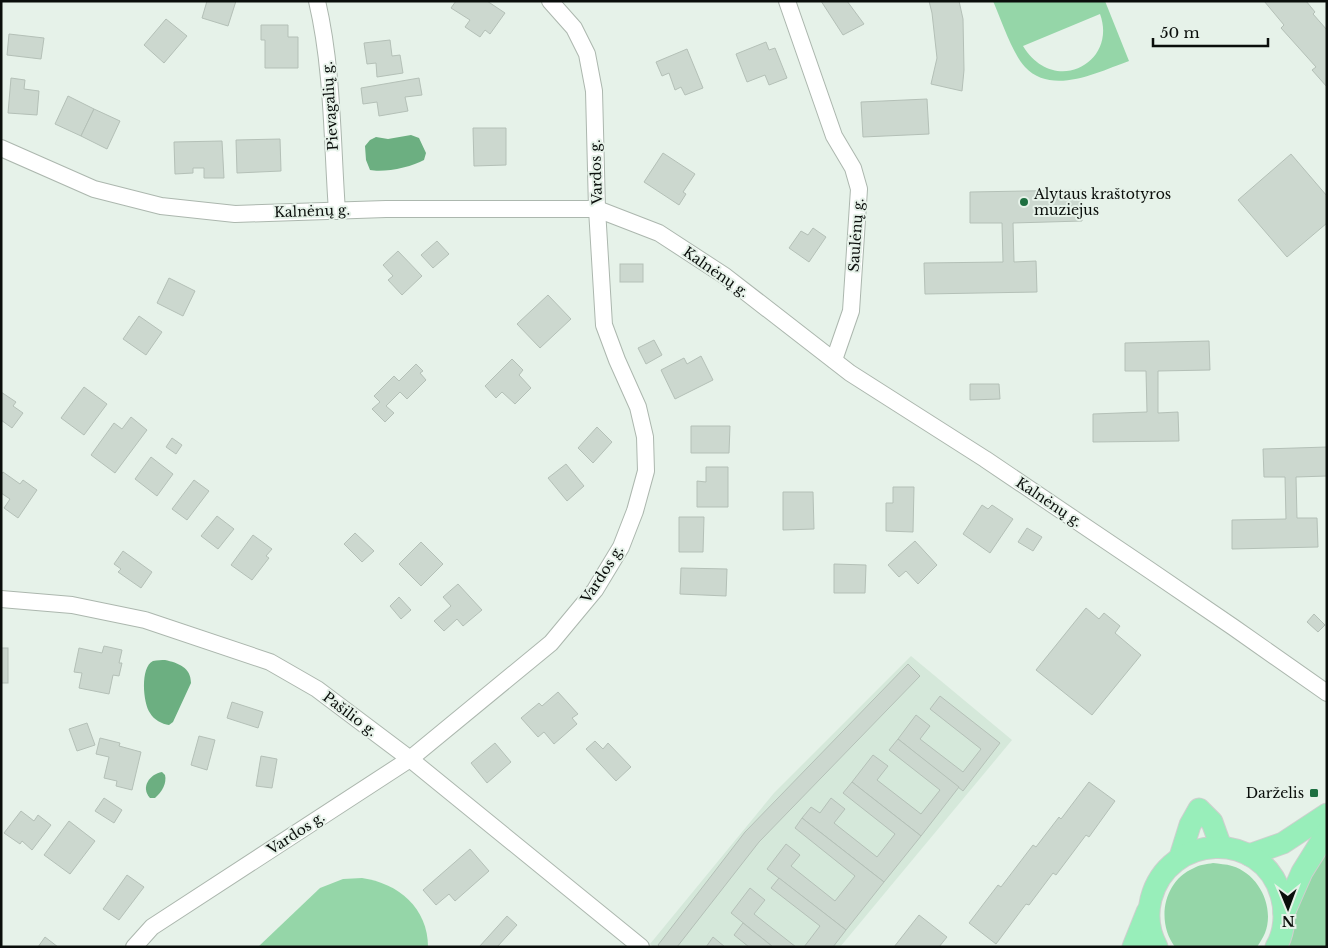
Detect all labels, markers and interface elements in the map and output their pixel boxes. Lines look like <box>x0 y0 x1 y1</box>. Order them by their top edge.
scale bar <box>1153 15 1268 47</box>
text: 50 m <box>1160 23 1200 42</box>
street label: Pievagalių g. <box>318 61 342 151</box>
street label: Vardos g. <box>586 139 606 206</box>
place label: Alytaus kraštotyros muziejus <box>1033 185 1171 219</box>
marker: Alytaus kraštotyros muziejus <box>1018 196 1030 208</box>
street label: Saulėnų g. <box>844 198 868 272</box>
street label: Kalnėnų g. <box>274 201 350 221</box>
street label: Kalnėnų g. <box>680 243 752 301</box>
street label: Kalnėnų g. <box>1012 473 1086 531</box>
street label: Vardos g. <box>576 542 627 607</box>
street label: Pašilio g. <box>319 688 381 740</box>
place label: Darželis <box>1246 784 1304 802</box>
marker: Darželis <box>1308 787 1320 799</box>
street label: Vardos g. <box>263 808 328 859</box>
north arrow <box>1263 883 1313 933</box>
text: N <box>1281 912 1295 930</box>

